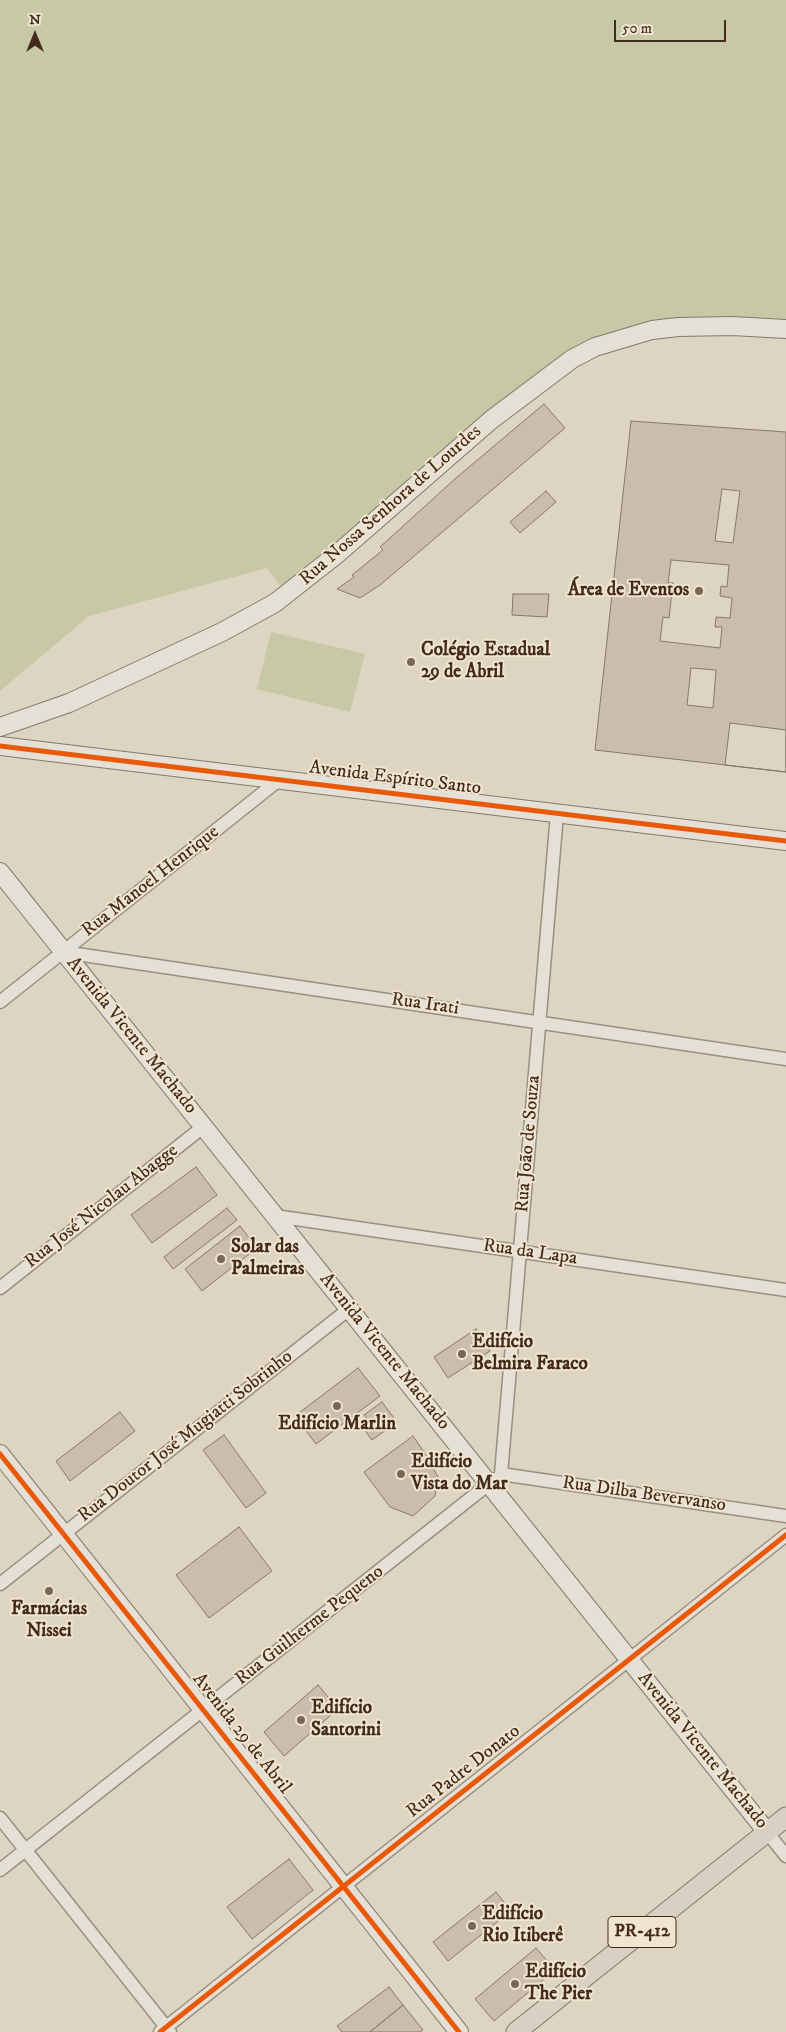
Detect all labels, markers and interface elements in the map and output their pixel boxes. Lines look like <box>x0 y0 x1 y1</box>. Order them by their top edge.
north arrow <box>10 10 60 60</box>
scale bar <box>616 10 728 42</box>
text: N <box>29 11 41 29</box>
text: 50 m <box>622 19 652 38</box>
street label: Rua Nossa Senhora de Lourdes <box>295 421 487 591</box>
place label: Área de Eventos <box>568 580 689 602</box>
marker: Área de Eventos <box>693 585 705 597</box>
place label: Colégio Estadual 29 de Abril <box>421 640 550 684</box>
marker: Colégio Estadual 29 de Abril <box>405 656 417 668</box>
street label: Avenida Espírito Santo <box>308 757 482 801</box>
street label: Rua Manoel Henrique <box>78 821 224 943</box>
street label: Avenida Vicente Machado <box>61 953 201 1119</box>
street label: Rua Irati <box>390 989 460 1021</box>
street label: Rua João de Souza <box>512 1074 546 1214</box>
street label: Rua José Nicolau Abagge <box>21 1140 183 1274</box>
street label: Rua da Lapa <box>481 1235 579 1271</box>
place label: Solar das Palmeiras <box>231 1237 304 1281</box>
marker: Solar das Palmeiras <box>215 1253 227 1265</box>
street label: Avenida Vicente Machado <box>314 1269 454 1435</box>
place label: Edifício Belmira Faraco <box>472 1332 588 1376</box>
street label: Rua Doutor José Mugiatti Sobrinho <box>74 1346 298 1528</box>
marker: Edifício Belmira Faraco <box>456 1348 468 1360</box>
marker: Edifício Marlin <box>331 1400 343 1412</box>
place label: Edifício Marlin <box>278 1414 396 1436</box>
place label: Edifício Vista do Mar <box>411 1452 508 1496</box>
marker: Edifício Vista do Mar <box>395 1468 407 1480</box>
street label: Rua Dilba Bevervanso <box>561 1472 727 1518</box>
street label: Rua Guilherme Pequeno <box>231 1561 389 1691</box>
marker: Farmácias Nissei <box>43 1585 55 1597</box>
place label: Farmácias Nissei <box>11 1599 87 1643</box>
street label: Avenida Vicente Machado <box>632 1668 772 1834</box>
street label: Avenida 29 de Abril <box>187 1669 295 1799</box>
place label: Edifício Santorini <box>311 1698 381 1742</box>
marker: Edifício Santorini <box>295 1714 307 1726</box>
street label: Rua Padre Donato <box>403 1720 525 1824</box>
place label: Edifício Rio Itiberê <box>482 1904 563 1948</box>
road number: PR-412 <box>608 1916 676 1948</box>
marker: Edifício Rio Itiberê <box>466 1920 478 1932</box>
place label: Edifício The Pier <box>525 1962 592 2006</box>
marker: Edifício The Pier <box>509 1978 521 1990</box>

